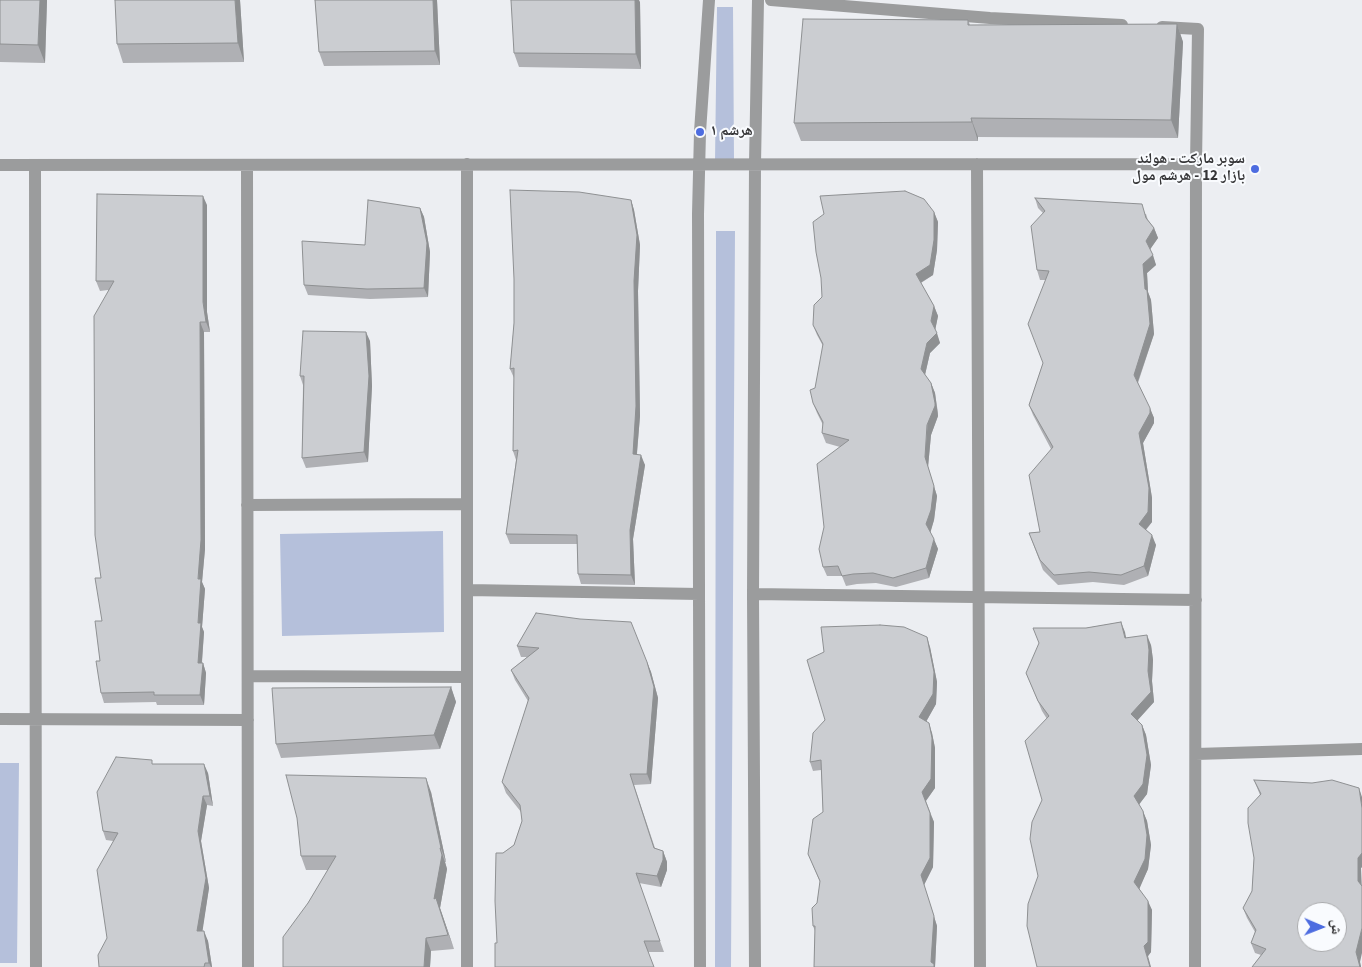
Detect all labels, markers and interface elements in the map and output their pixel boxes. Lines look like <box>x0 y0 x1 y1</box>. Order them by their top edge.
place label: هرشم ١ <box>710 123 753 141</box>
marker: هرشم ١ <box>694 126 706 138</box>
place label: سوبر ماركت - هولند بازار 12 - هرشم مول <box>1132 151 1245 186</box>
marker: سوبر ماركت - هولند بازار 12 - هرشم مول <box>1249 163 1261 175</box>
north arrow <box>1297 902 1347 952</box>
text: ش <box>1326 920 1346 935</box>

